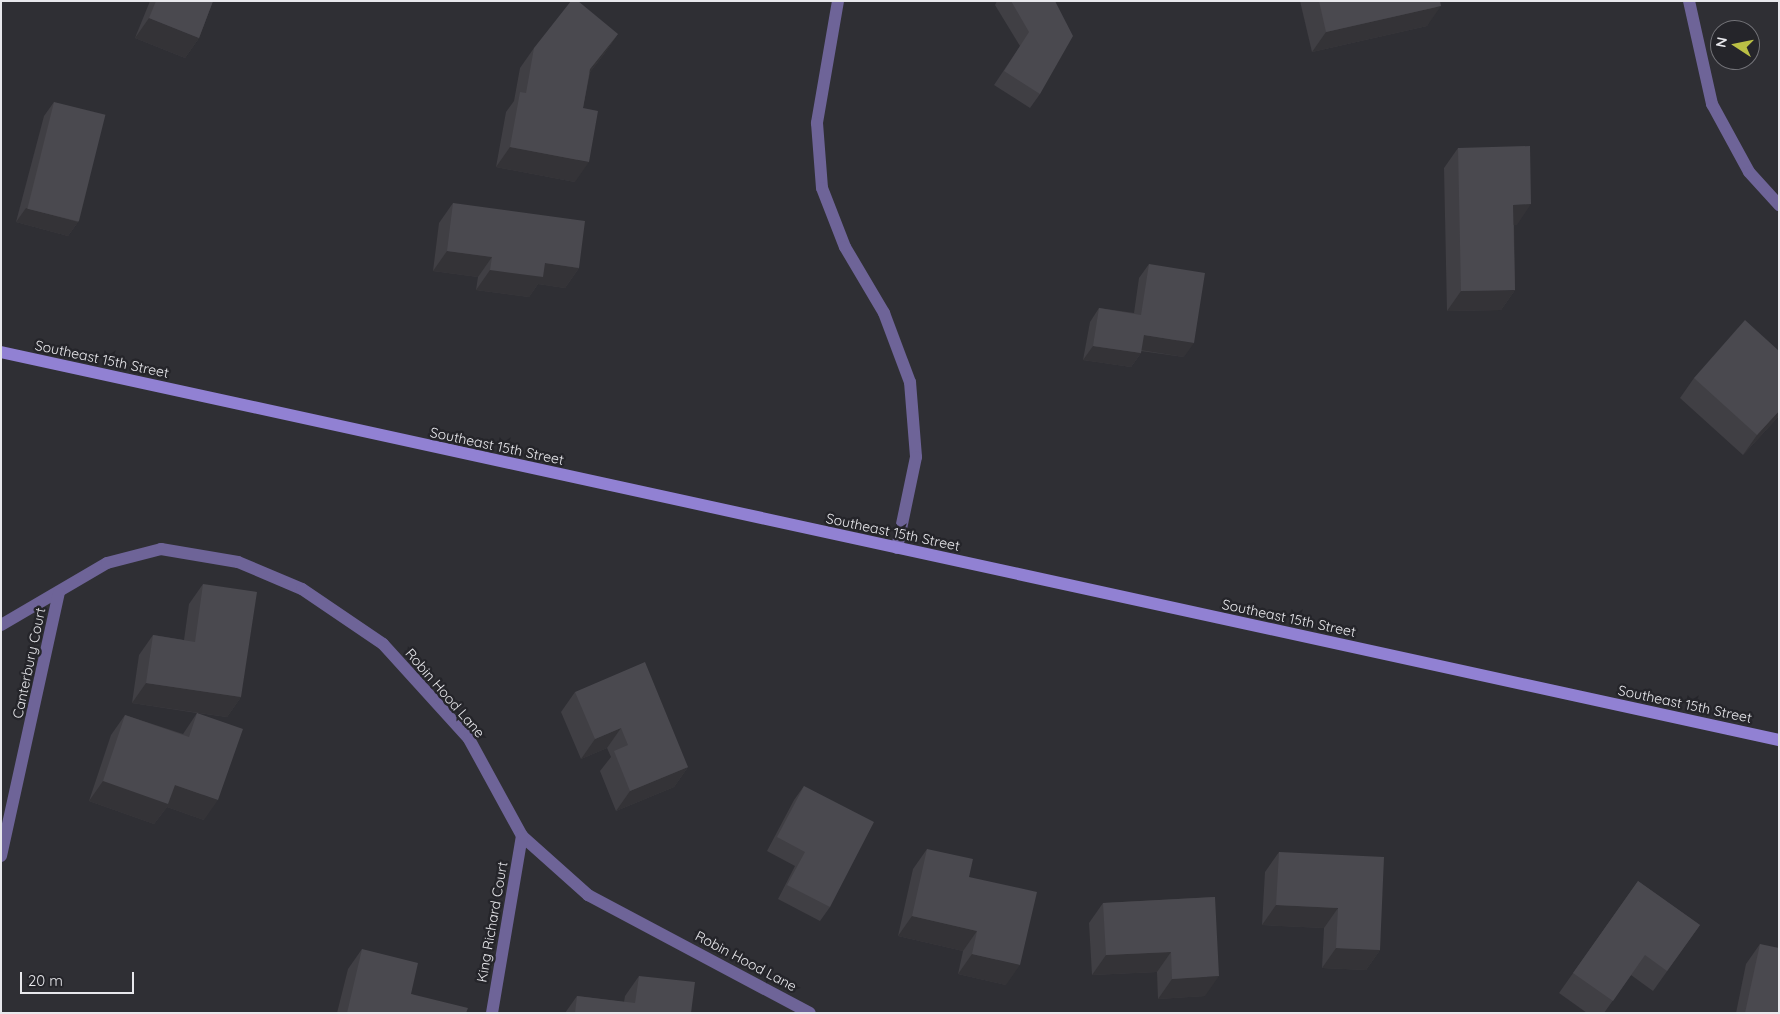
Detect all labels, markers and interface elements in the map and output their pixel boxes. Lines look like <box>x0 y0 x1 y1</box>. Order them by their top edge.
north arrow <box>1710 20 1760 70</box>
text: N <box>1711 36 1731 49</box>
street label: Southeast 15th Street <box>34 337 170 381</box>
street label: Southeast 15th Street <box>429 424 565 468</box>
street label: Southeast 15th Street <box>825 510 961 554</box>
street label: Southeast 15th Street <box>1221 596 1357 640</box>
street label: Canterbury Court <box>9 606 49 720</box>
street label: Robin Hood Lane <box>402 645 488 741</box>
street label: Southeast 15th Street <box>1617 682 1753 726</box>
street label: King Richard Court <box>473 860 511 984</box>
street label: Robin Hood Lane <box>692 927 800 995</box>
scale bar <box>22 962 136 994</box>
text: 20 m <box>28 971 63 990</box>

